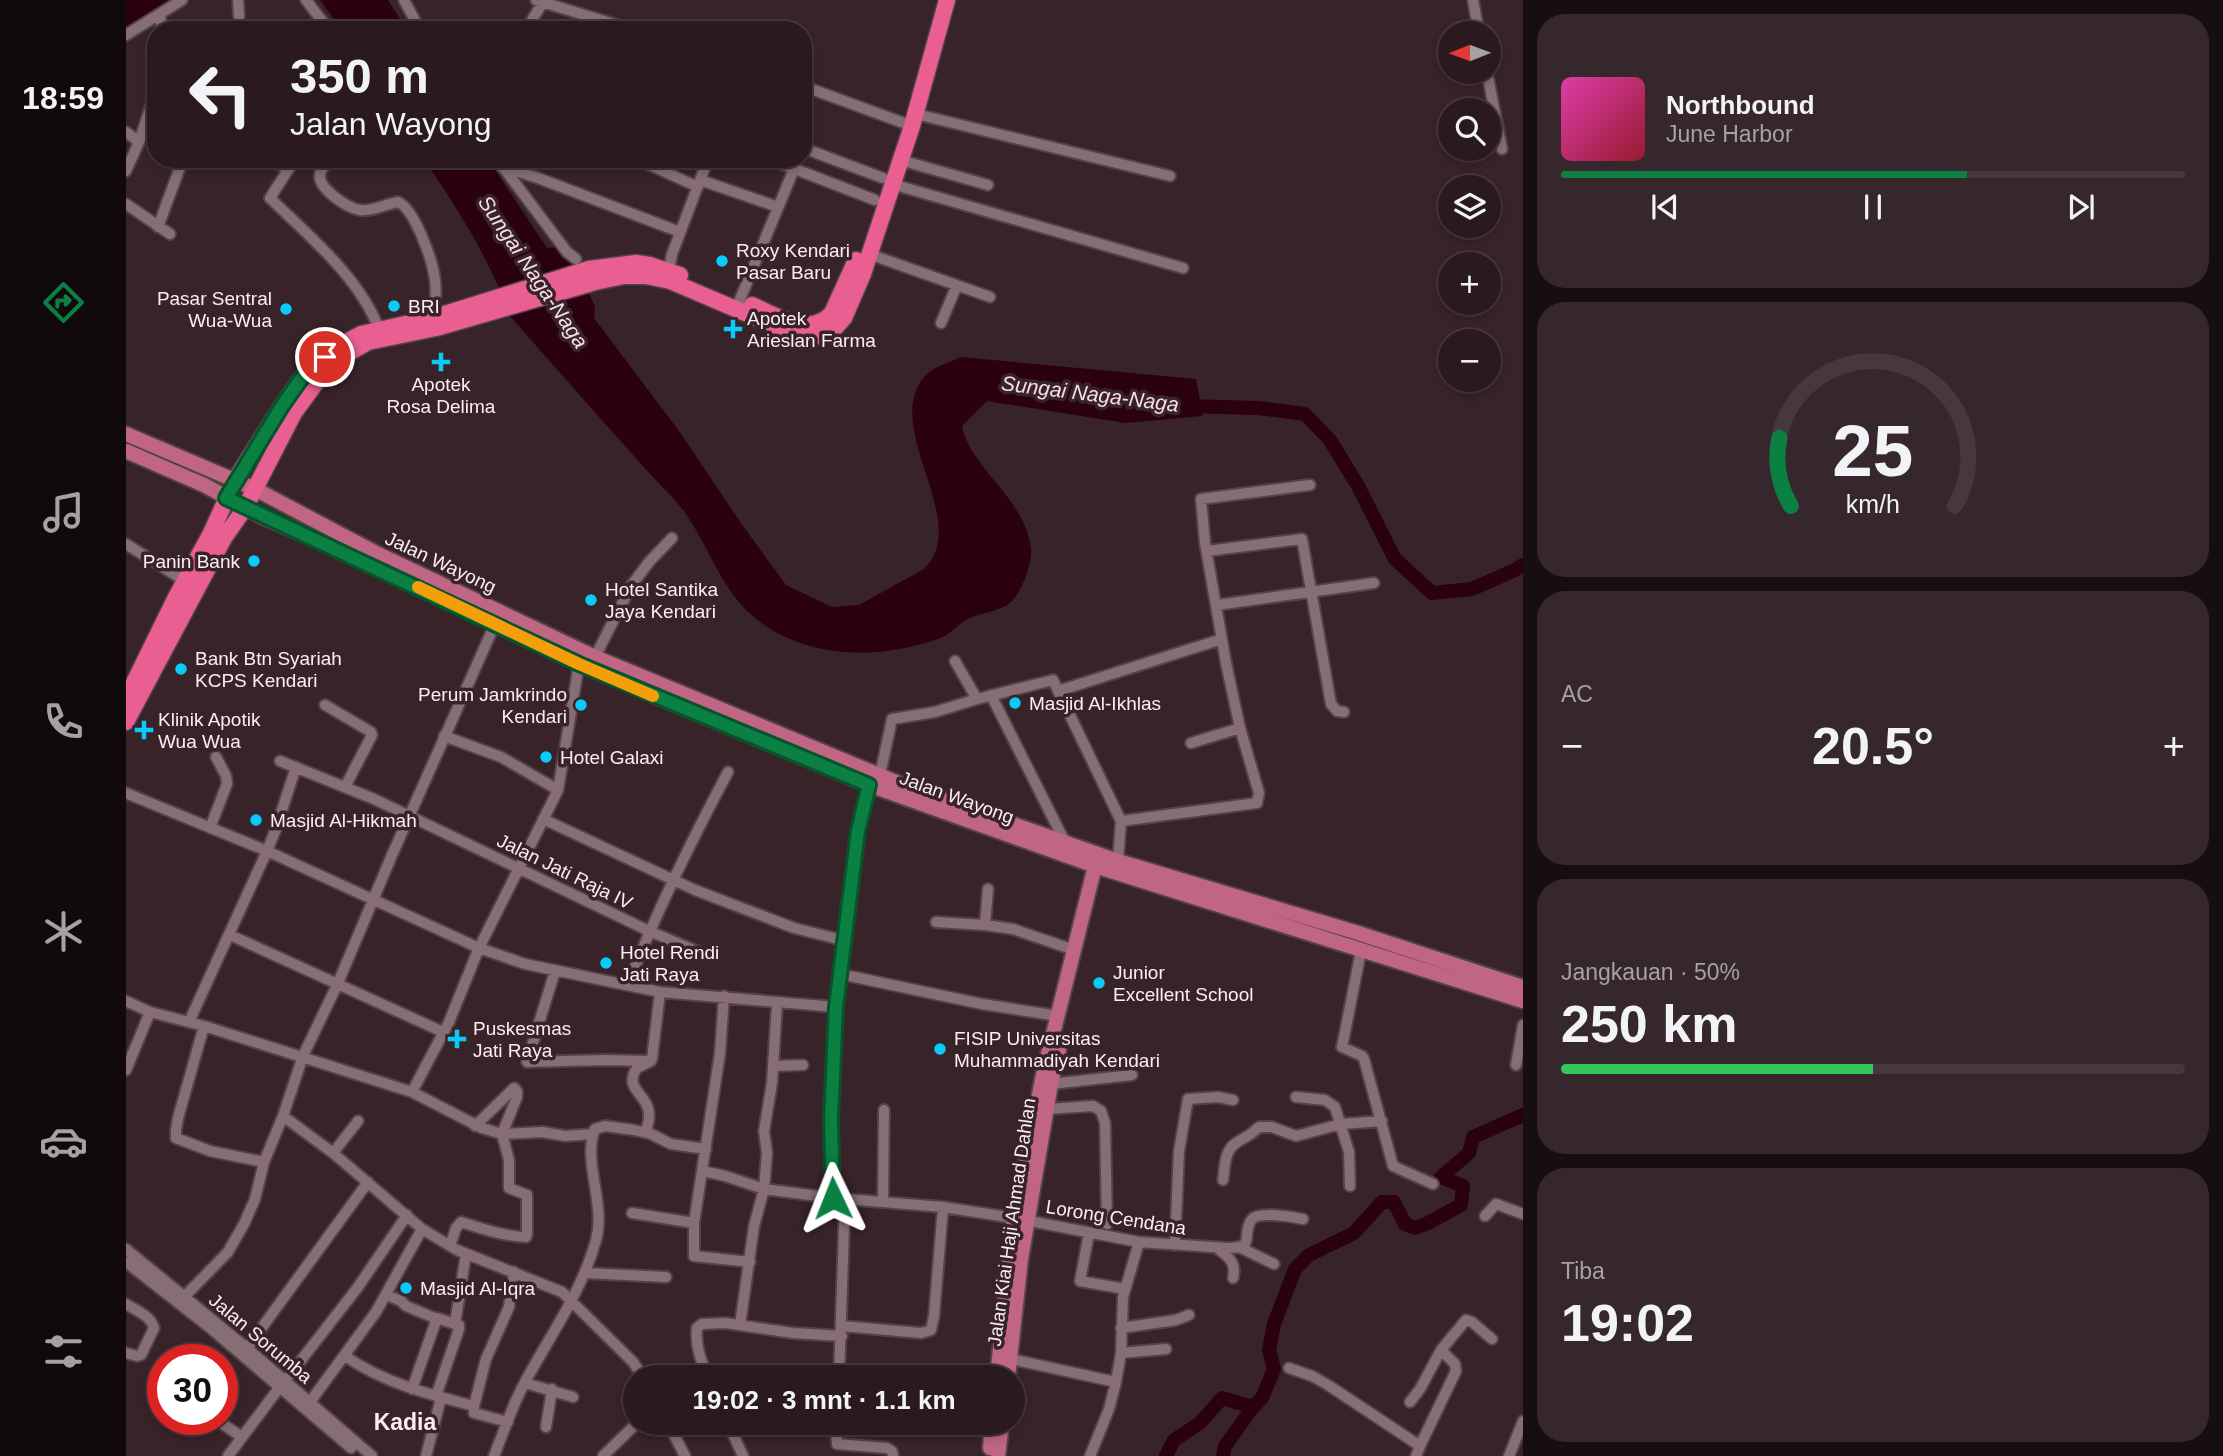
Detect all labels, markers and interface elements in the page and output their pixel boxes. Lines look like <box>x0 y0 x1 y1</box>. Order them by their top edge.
north arrow <box>1438 21 1502 84</box>
map controls <box>1438 21 1501 392</box>
icon: left <box>175 49 266 140</box>
text: 350 m <box>290 49 429 103</box>
text: 18:59 <box>22 80 104 116</box>
text: Northbound <box>1666 90 1815 120</box>
button: search <box>1438 98 1501 161</box>
text: Jalan Wayong <box>290 106 492 142</box>
text: June Harbor <box>1666 121 1793 147</box>
button: layers <box>1438 175 1501 238</box>
icon: previous <box>1646 188 1684 226</box>
icon: pause <box>1854 188 1892 226</box>
icon: next <box>2062 188 2100 226</box>
water label: Sungai Naga-Naga <box>474 191 593 352</box>
place label: Roxy Kendari Pasar Baru <box>736 240 850 283</box>
button: + <box>1438 252 1501 315</box>
marker: Roxy Kendari Pasar Baru <box>714 253 730 269</box>
icon: directions <box>39 278 88 327</box>
place label: Pasar Sentral Wua-Wua <box>157 288 272 331</box>
place label: BRI <box>408 296 440 317</box>
marker: BRI <box>386 298 402 314</box>
marker: Pasar Sentral Wua-Wua <box>278 301 294 317</box>
place label: Apotek Arieslan Farma <box>747 308 876 351</box>
marker: Apotek Arieslan Farma <box>725 321 741 337</box>
pin <box>295 327 355 387</box>
button: − <box>1438 329 1501 392</box>
icon: arrive <box>306 338 344 376</box>
marker: Apotek Rosa Delima <box>433 354 449 370</box>
water label: Sungai Naga-Naga <box>1000 371 1180 416</box>
place label: Apotek Rosa Delima <box>387 374 496 417</box>
text: 25 <box>1833 410 1913 491</box>
icon: music <box>39 488 88 537</box>
text: km/h <box>1846 489 1900 517</box>
street label: Jalan Wayong <box>382 528 499 597</box>
place label: Panin Bank <box>143 551 240 572</box>
marker: Panin Bank <box>246 553 262 569</box>
place label: Hotel Santika Jaya Kendari <box>605 579 718 622</box>
marker: Hotel Santika Jaya Kendari <box>583 592 599 608</box>
place label: Bank Btn Syariah KCPS Kendari <box>195 648 342 691</box>
marker: Bank Btn Syariah KCPS Kendari <box>173 661 189 677</box>
text: AC <box>1561 681 1593 707</box>
place label: Perum Jamkrindo Kendari <box>418 684 567 727</box>
place label: Masjid Al-Ikhlas <box>1029 693 1161 714</box>
marker: Masjid Al-Ikhlas <box>1007 695 1023 711</box>
icon: phone <box>39 697 88 746</box>
marker: Perum Jamkrindo Kendari <box>573 697 589 713</box>
place label: Klinik Apotik Wua Wua <box>158 709 261 752</box>
text: 20.5° <box>1812 717 1934 775</box>
marker: Klinik Apotik Wua Wua <box>136 722 152 738</box>
text: − <box>1561 725 1583 767</box>
text: + <box>2163 725 2185 767</box>
place label: Hotel Galaxi <box>560 747 664 768</box>
marker: Hotel Galaxi <box>538 749 554 765</box>
street label: Jalan Wayong <box>897 767 1017 828</box>
place label: Masjid Al-Hikmah <box>270 810 417 831</box>
marker: Masjid Al-Hikmah <box>248 812 264 828</box>
street label: Jalan Jati Raja IV <box>494 830 636 913</box>
icon: climate <box>39 907 88 956</box>
place label: Hotel Rendi Jati Raya <box>620 942 719 985</box>
marker: Hotel Rendi Jati Raya <box>598 955 614 971</box>
text: Jangkauan · 50% <box>1561 959 1740 985</box>
place label: Junior Excellent School <box>1113 962 1253 1005</box>
marker: Junior Excellent School <box>1091 975 1107 991</box>
text: 250 km <box>1561 995 1737 1053</box>
place label: Puskesmas Jati Raya <box>473 1018 571 1061</box>
place label: FISIP Universitas Muhammadiyah Kendari <box>954 1028 1160 1071</box>
marker: Puskesmas Jati Raya <box>447 1029 467 1049</box>
marker: FISIP Universitas Muhammadiyah Kendari <box>932 1041 948 1057</box>
street label: Jalan Kiai Haji Ahmad Dahlan <box>984 1097 1039 1347</box>
icon: car <box>39 1117 88 1166</box>
position arrow <box>796 1161 870 1235</box>
street label: Lorong Cendana <box>1044 1196 1188 1239</box>
text: Tiba <box>1561 1258 1605 1284</box>
place label: Masjid Al-Iqra <box>420 1278 536 1299</box>
marker: Masjid Al-Iqra <box>398 1280 414 1296</box>
street label: Jalan Sorumba <box>205 1289 317 1388</box>
text: 19:02 <box>1561 1294 1694 1352</box>
icon: filters <box>39 1327 88 1376</box>
speed limit sign: 30 <box>147 1344 238 1435</box>
text: 19:02 · 3 mnt · 1.1 km <box>693 1385 956 1415</box>
district label: Kadia <box>374 1409 437 1435</box>

